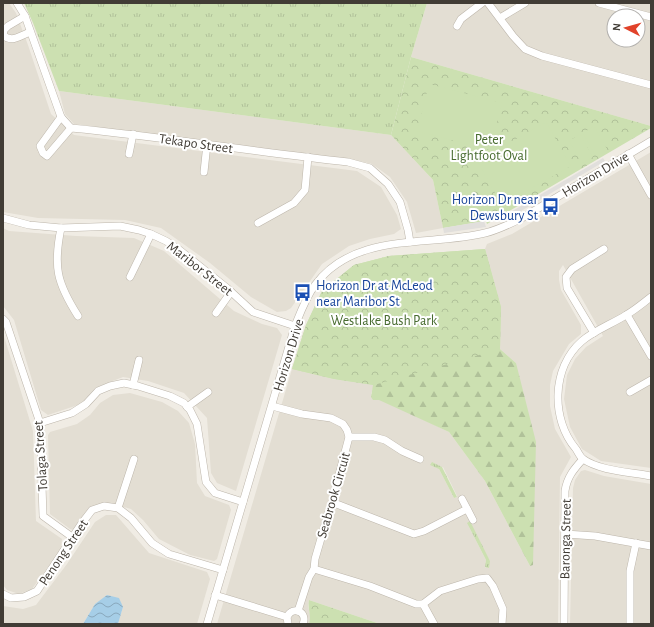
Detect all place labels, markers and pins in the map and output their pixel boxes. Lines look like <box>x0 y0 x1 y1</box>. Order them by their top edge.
place label: Horizon Dr near Dewsbury St <box>452 193 539 223</box>
bus stop icon: Horizon Dr near Dewsbury St <box>541 197 561 217</box>
place label: Horizon Dr at McLeod near Maribor St <box>316 279 433 309</box>
bus stop icon: Horizon Dr at McLeod near Maribor St <box>293 283 313 303</box>

